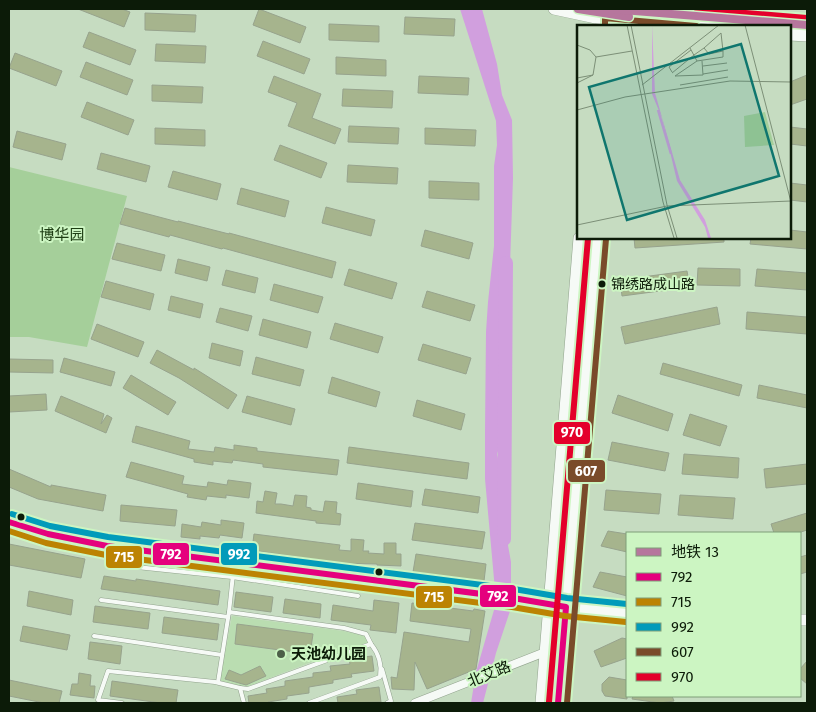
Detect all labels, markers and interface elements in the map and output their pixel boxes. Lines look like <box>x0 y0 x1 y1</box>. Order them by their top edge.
inset map <box>577 25 791 239</box>
park label: 博华园 <box>39 226 85 244</box>
place label: 锦绣路成山路 <box>611 276 695 293</box>
marker: 锦绣路成山路 <box>597 279 607 289</box>
line badge: 970 <box>553 421 591 445</box>
text: 970 <box>561 424 583 441</box>
line badge: 607 <box>567 459 606 483</box>
text: 607 <box>575 463 598 480</box>
unlabelled marker <box>16 512 26 522</box>
legend <box>626 532 801 697</box>
line badge: 792 <box>152 542 190 566</box>
line badge: 992 <box>220 542 258 566</box>
text: 地铁 13 <box>671 543 719 561</box>
line badge: 715 <box>105 545 143 569</box>
text: 792 <box>160 546 182 563</box>
text: 992 <box>228 546 250 563</box>
text: 715 <box>114 549 135 566</box>
unlabelled marker <box>374 567 384 577</box>
text: 792 <box>671 568 692 586</box>
line badge: 792 <box>479 584 517 608</box>
line badge: 715 <box>415 585 453 609</box>
text: 792 <box>487 588 509 605</box>
text: 715 <box>424 589 445 606</box>
text: 715 <box>671 593 691 611</box>
text: 992 <box>671 618 694 636</box>
text: 607 <box>671 643 694 661</box>
place label: 天池幼儿园 <box>291 645 366 663</box>
marker: 天池幼儿园 <box>275 648 287 660</box>
street label: 北艾路 <box>465 657 513 691</box>
text: 970 <box>671 668 694 686</box>

